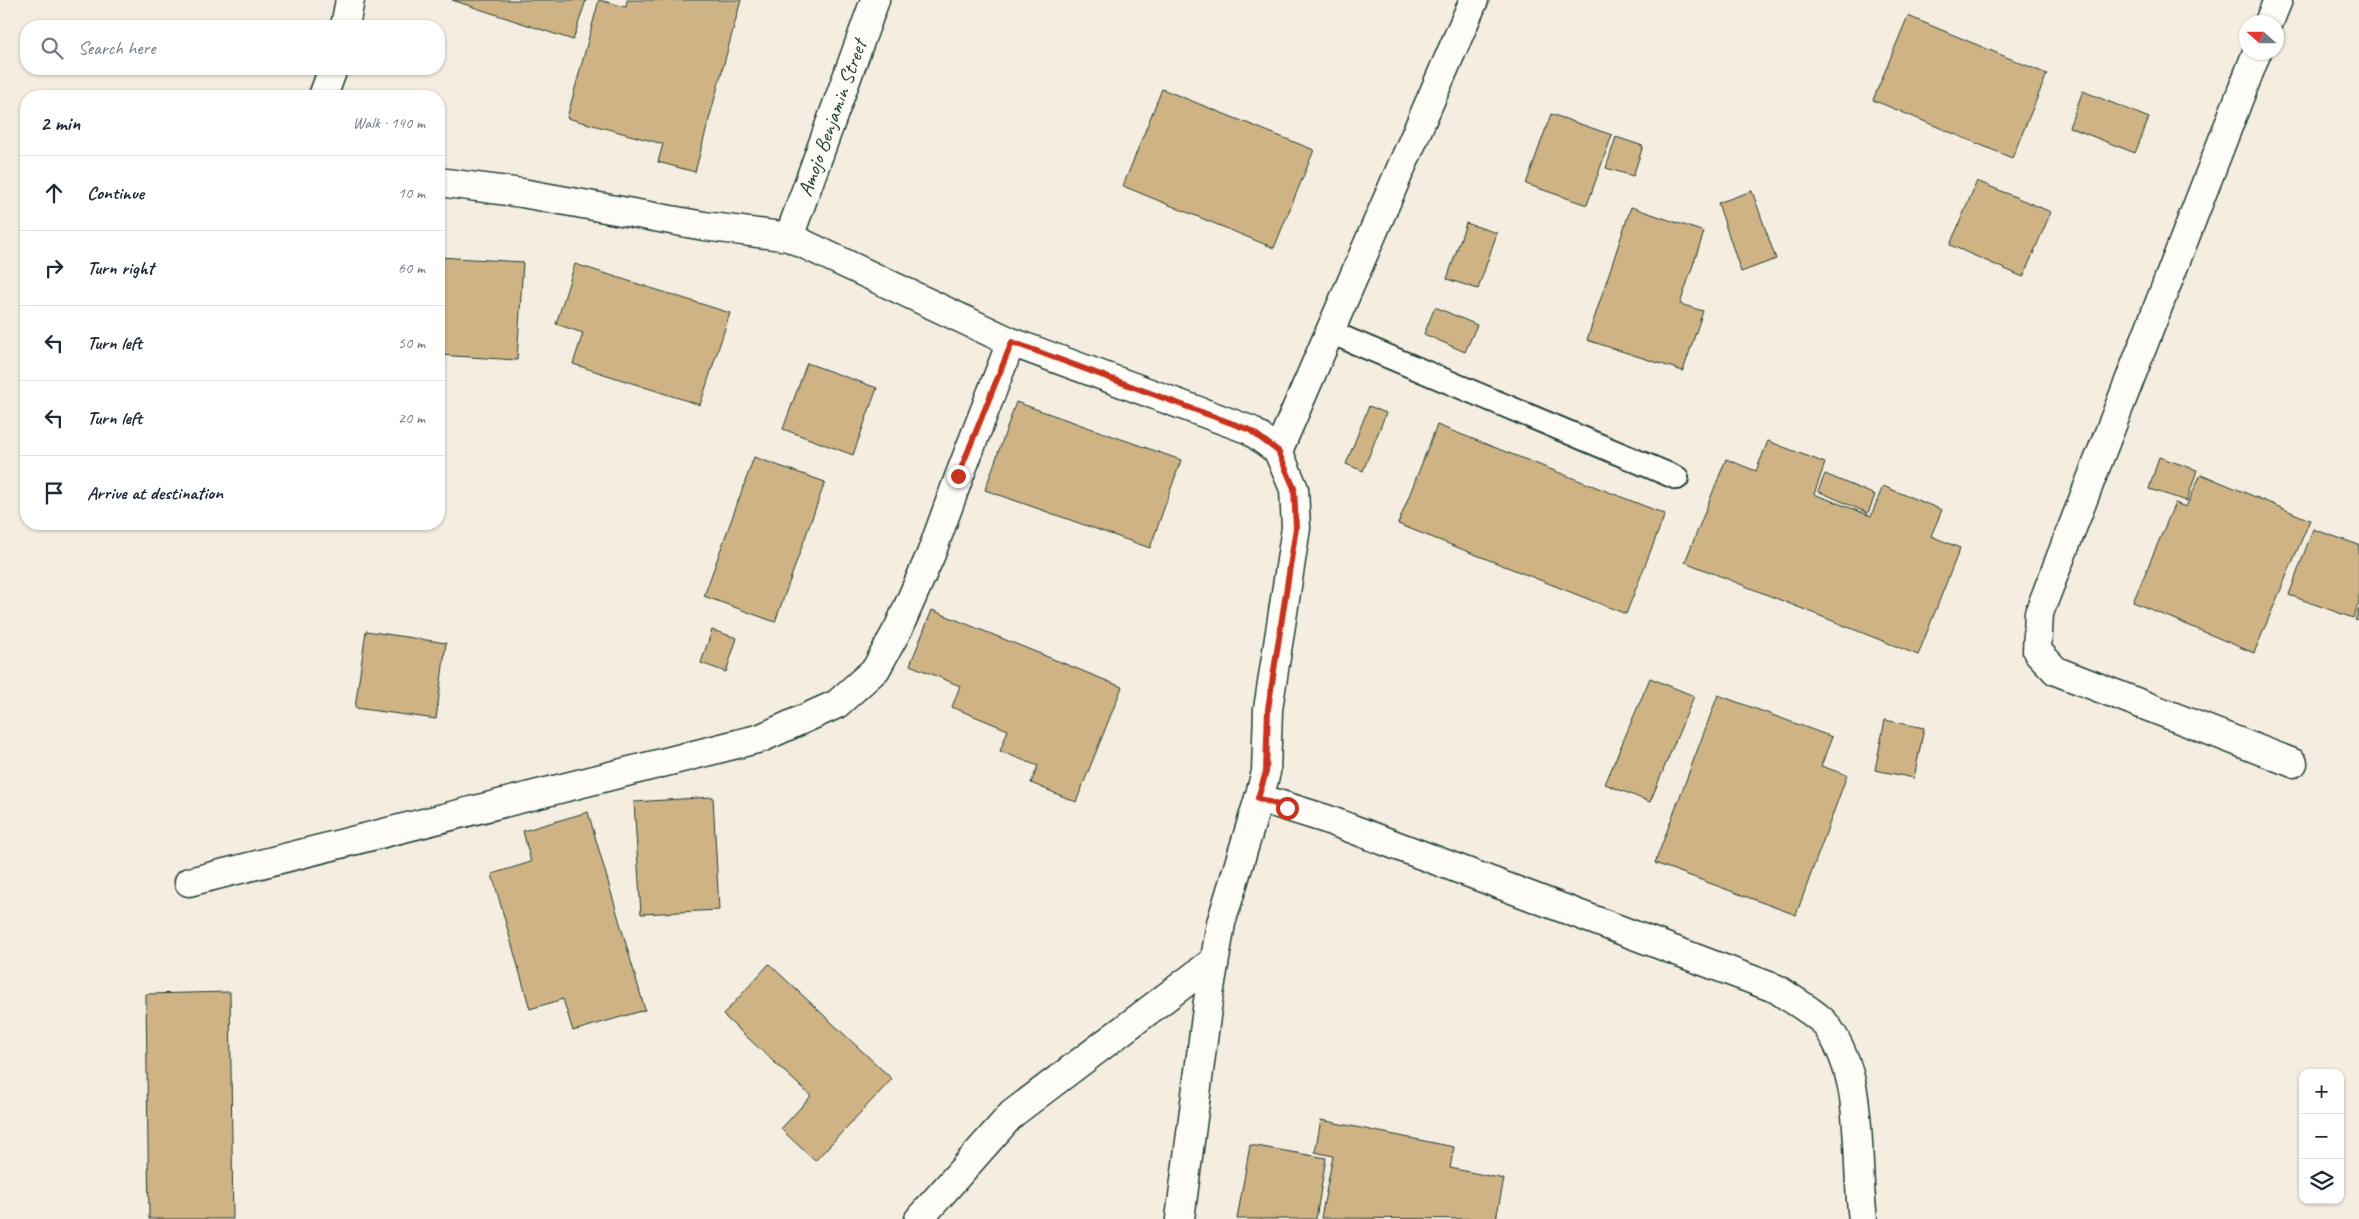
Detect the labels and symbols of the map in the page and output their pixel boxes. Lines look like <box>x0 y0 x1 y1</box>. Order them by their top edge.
north arrow <box>2239 15 2284 60</box>
street label: Amojo Benjamin Street <box>792 33 873 200</box>
route end <box>947 465 970 488</box>
route start <box>1276 797 1299 820</box>

